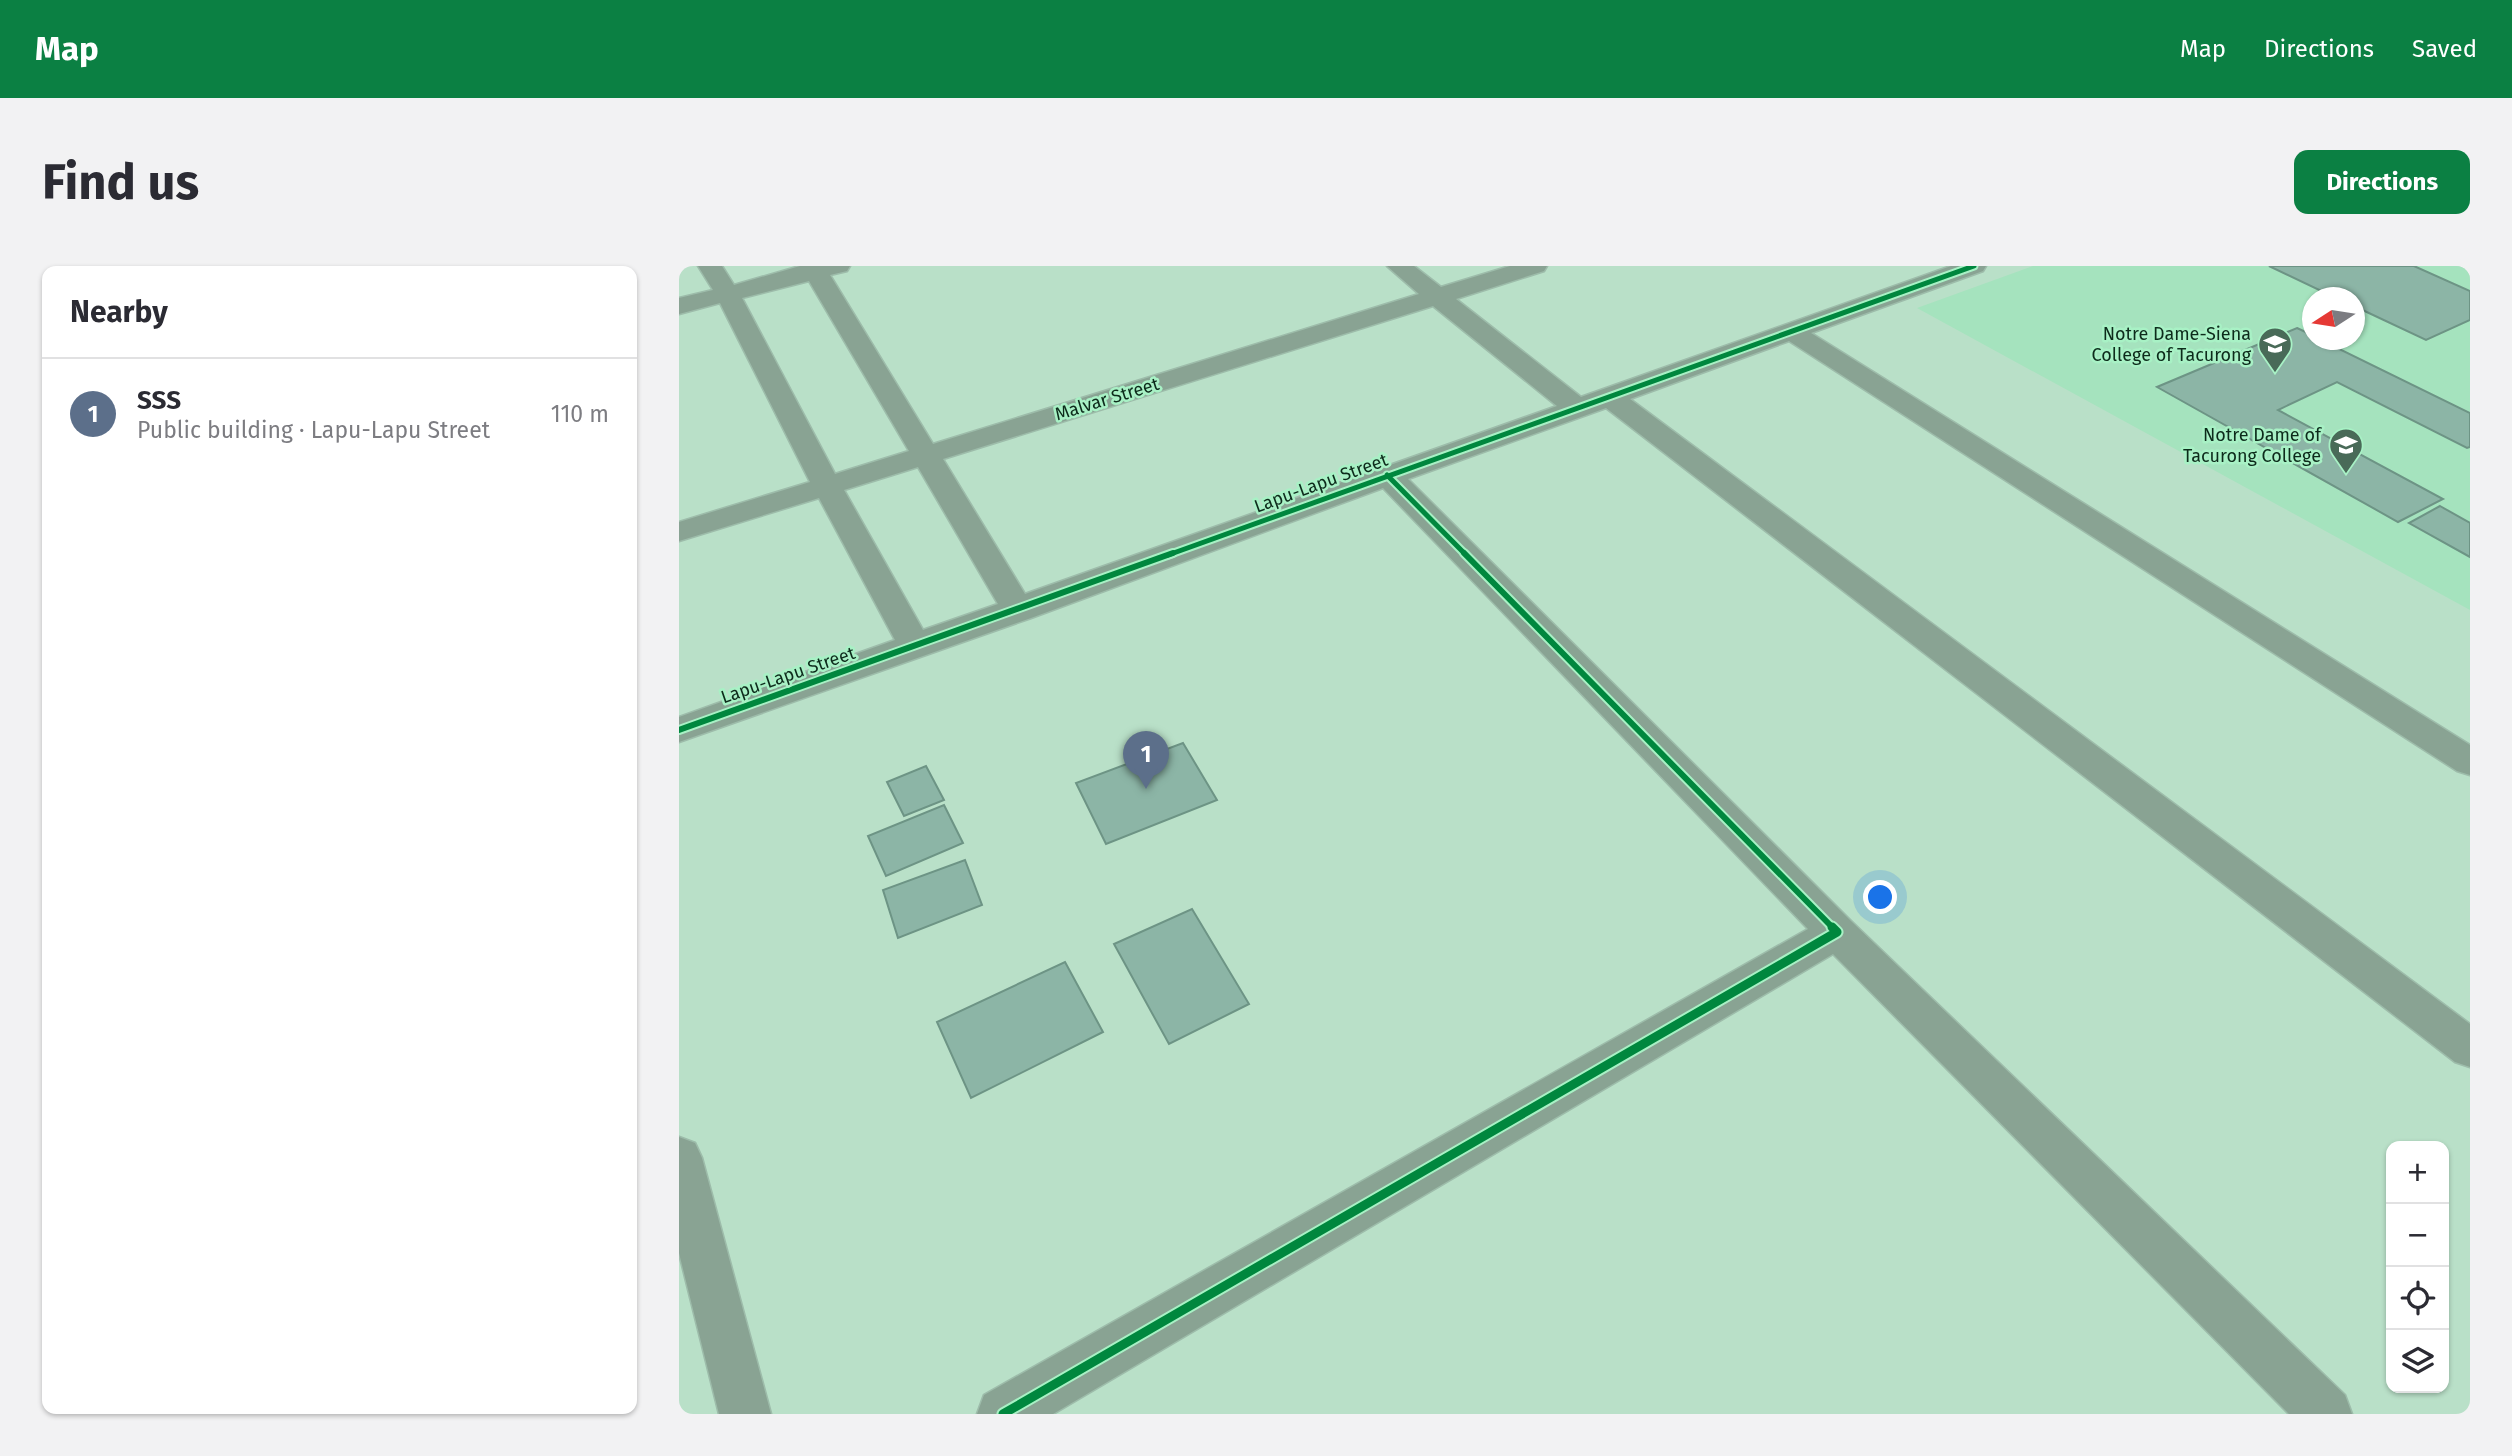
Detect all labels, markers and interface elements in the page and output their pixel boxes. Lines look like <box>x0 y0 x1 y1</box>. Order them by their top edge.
text: Map <box>35 29 99 69</box>
text: Map <box>2180 35 2226 63</box>
text: Directions <box>2264 35 2374 63</box>
text: Saved <box>2412 35 2477 63</box>
button: Directions <box>2294 150 2470 214</box>
text: Find us <box>42 153 199 212</box>
north arrow <box>2302 287 2365 350</box>
text: Nearby <box>70 294 168 330</box>
place label: Notre Dame-Siena College of Tacurong <box>2092 323 2252 366</box>
school or university icon: Notre Dame-Siena College of Tacurong <box>2256 325 2294 374</box>
street label: Malvar Street <box>1052 373 1162 425</box>
text: SSS <box>137 385 181 416</box>
text: 1 <box>88 400 98 428</box>
text: 110 m <box>551 400 609 428</box>
text: Public building · Lapu-Lapu Street <box>137 416 490 444</box>
place label: Notre Dame of Tacurong College <box>2183 424 2323 467</box>
school or university icon: Notre Dame of Tacurong College <box>2327 426 2365 475</box>
street label: Lapu-Lapu Street <box>1251 448 1391 517</box>
street label: Lapu-Lapu Street <box>718 642 858 708</box>
pin: 1 <box>1123 731 1169 789</box>
your location <box>1863 880 1897 914</box>
map controls <box>2386 1141 2449 1393</box>
button: + <box>2386 1141 2449 1204</box>
button: − <box>2386 1204 2449 1267</box>
button: locate <box>2386 1267 2449 1330</box>
button: layers <box>2386 1330 2449 1393</box>

